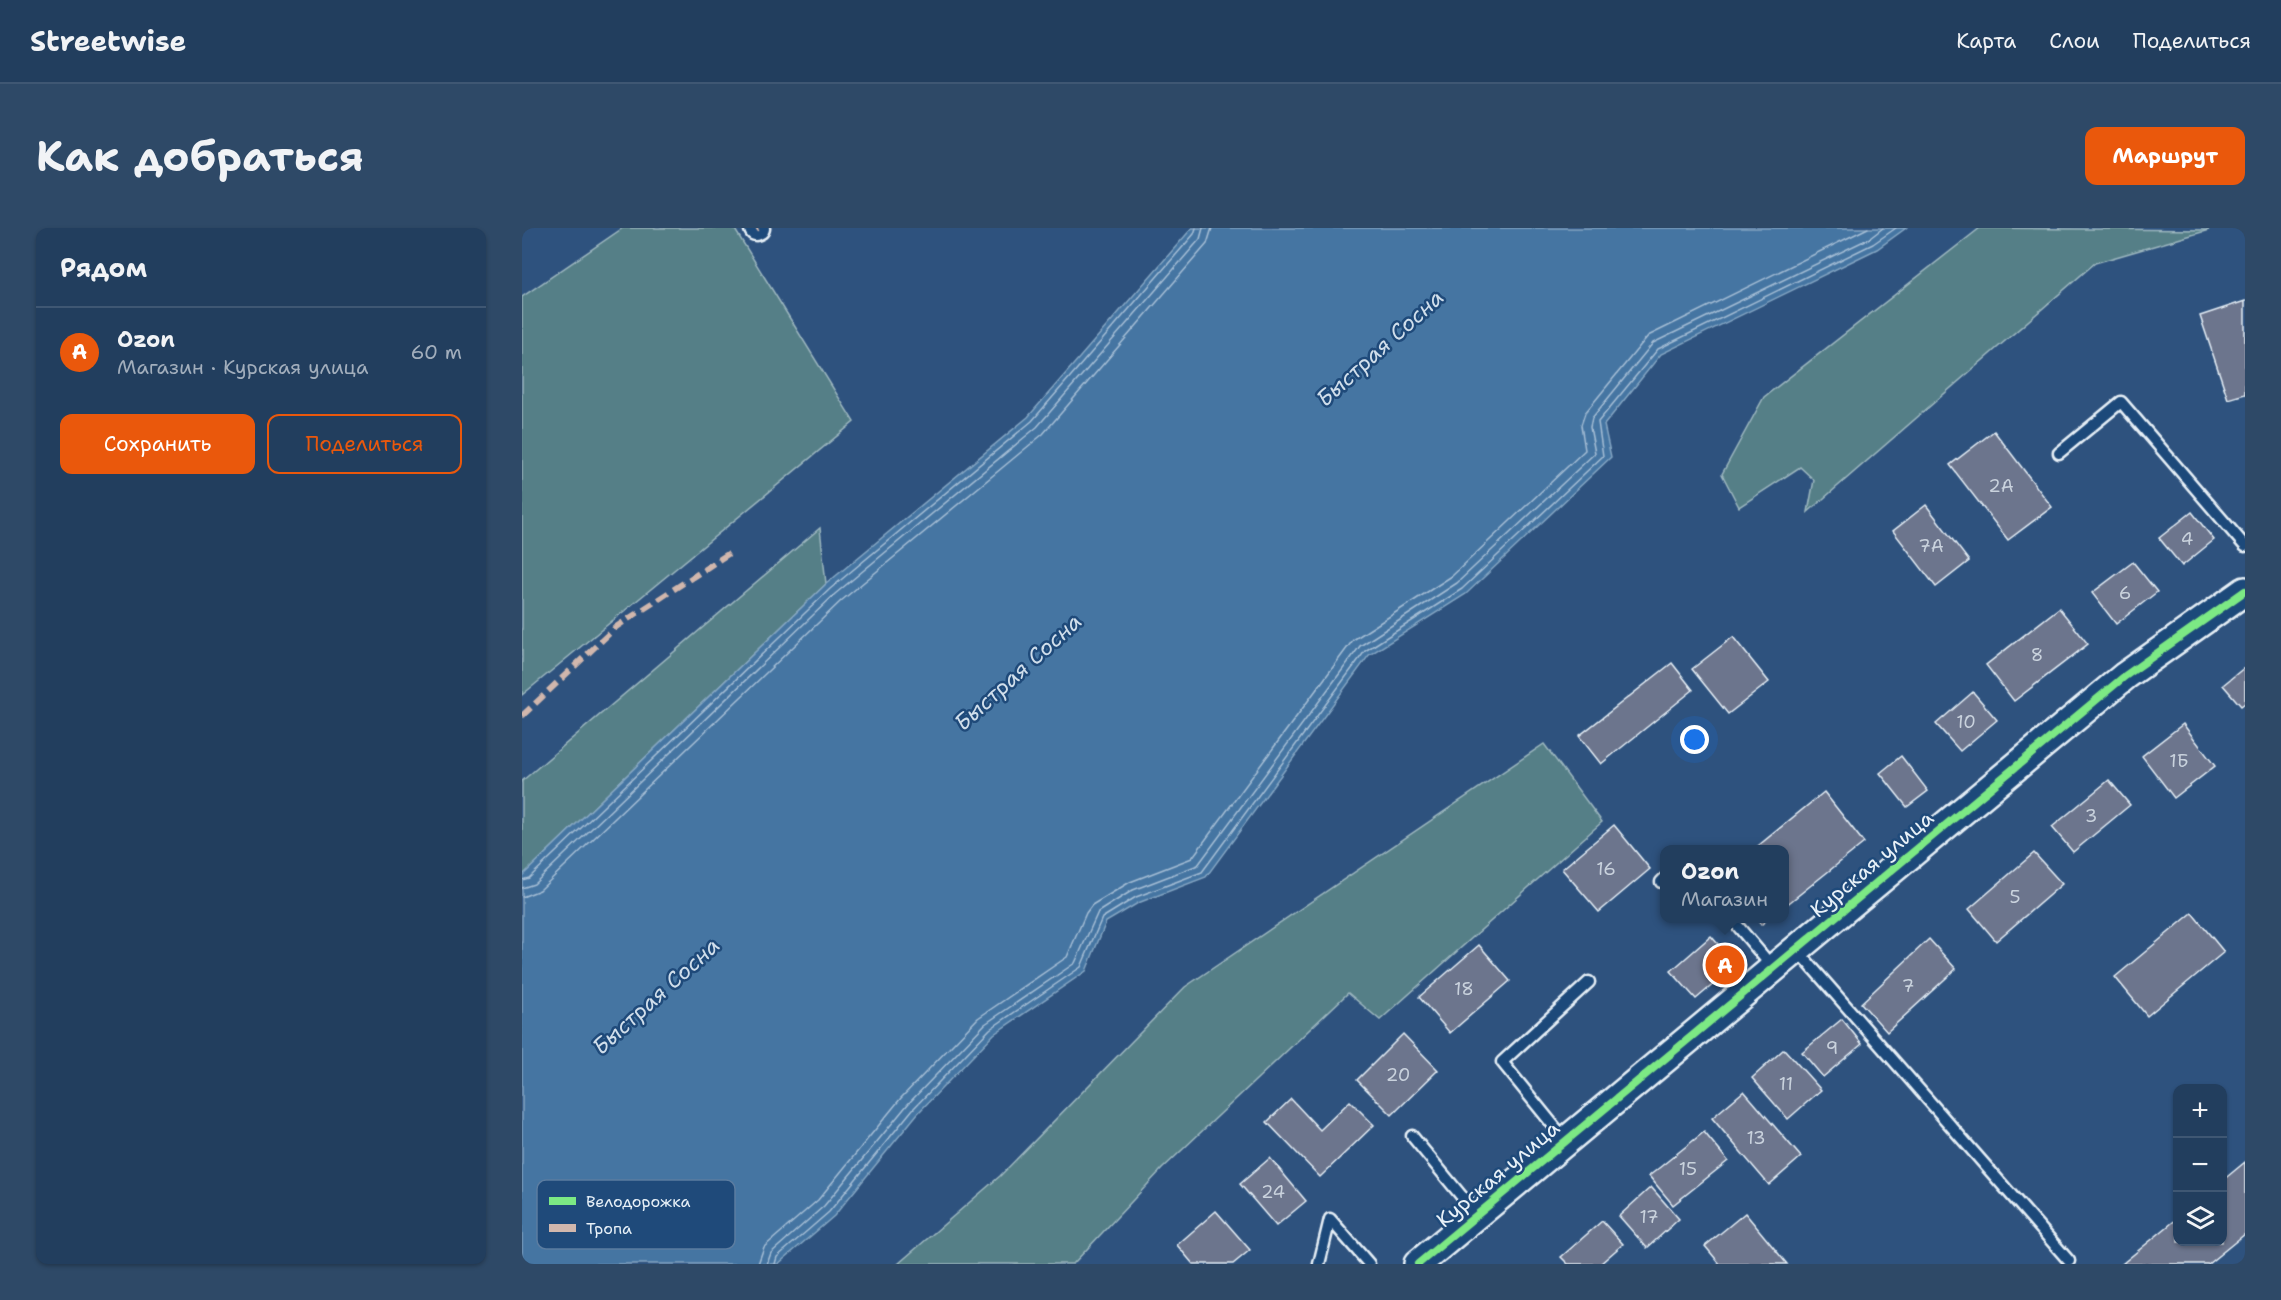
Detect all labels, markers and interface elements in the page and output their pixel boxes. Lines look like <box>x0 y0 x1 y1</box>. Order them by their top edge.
text: Streetwise <box>30 22 186 60</box>
text: Карта <box>1956 27 2016 55</box>
text: Слои <box>2049 27 2100 55</box>
text: Поделиться <box>2133 27 2251 55</box>
button: Маршрут <box>2085 127 2245 185</box>
text: Как добраться <box>36 128 364 184</box>
text: Рядом <box>60 250 147 285</box>
water label: Быстрая Сосна <box>1310 283 1450 413</box>
text: Ozon <box>117 325 175 354</box>
text: A <box>72 339 87 365</box>
text: 60 m <box>410 339 462 365</box>
text: Магазин · Курская улица <box>117 354 368 380</box>
button: Сохранить <box>60 414 255 474</box>
button: Поделиться <box>267 414 462 474</box>
house number: 2А <box>1988 474 2014 498</box>
house number: 4 <box>2181 527 2193 551</box>
house number: 7А <box>1918 534 1944 558</box>
house number: 6 <box>2119 581 2131 605</box>
water label: Быстрая Сосна <box>948 607 1088 737</box>
house number: 8 <box>2031 643 2043 667</box>
house number: 10 <box>1956 710 1976 734</box>
your location <box>1680 725 1709 754</box>
house number: 1Б <box>2169 749 2189 773</box>
street label: Курская улица <box>1805 804 1939 924</box>
house number: 3 <box>2085 804 2097 828</box>
popup <box>1660 845 1789 923</box>
house number: 16 <box>1596 857 1616 881</box>
text: Ozon <box>1681 857 1739 886</box>
house number: 5 <box>2009 885 2021 909</box>
text: Магазин <box>1681 886 1768 912</box>
water label: Быстрая Сосна <box>586 931 726 1061</box>
pin: A <box>1706 942 1744 988</box>
house number: 7 <box>1902 974 1914 998</box>
house number: 18 <box>1454 977 1474 1001</box>
house number: 9 <box>1826 1036 1838 1060</box>
house number: 20 <box>1386 1063 1410 1087</box>
house number: 11 <box>1779 1072 1793 1096</box>
map controls <box>2173 1084 2227 1246</box>
button: + <box>2173 1084 2227 1138</box>
street label: Курская улица <box>1431 1114 1565 1234</box>
house number: 13 <box>1746 1126 1766 1150</box>
button: − <box>2173 1138 2227 1192</box>
house number: 15 <box>1679 1157 1697 1181</box>
legend <box>537 1180 735 1249</box>
house number: 24 <box>1261 1180 1285 1204</box>
text: Велодорожка <box>586 1191 691 1212</box>
button: layers <box>2173 1192 2227 1246</box>
house number: 17 <box>1639 1205 1659 1229</box>
text: Тропа <box>586 1218 632 1239</box>

